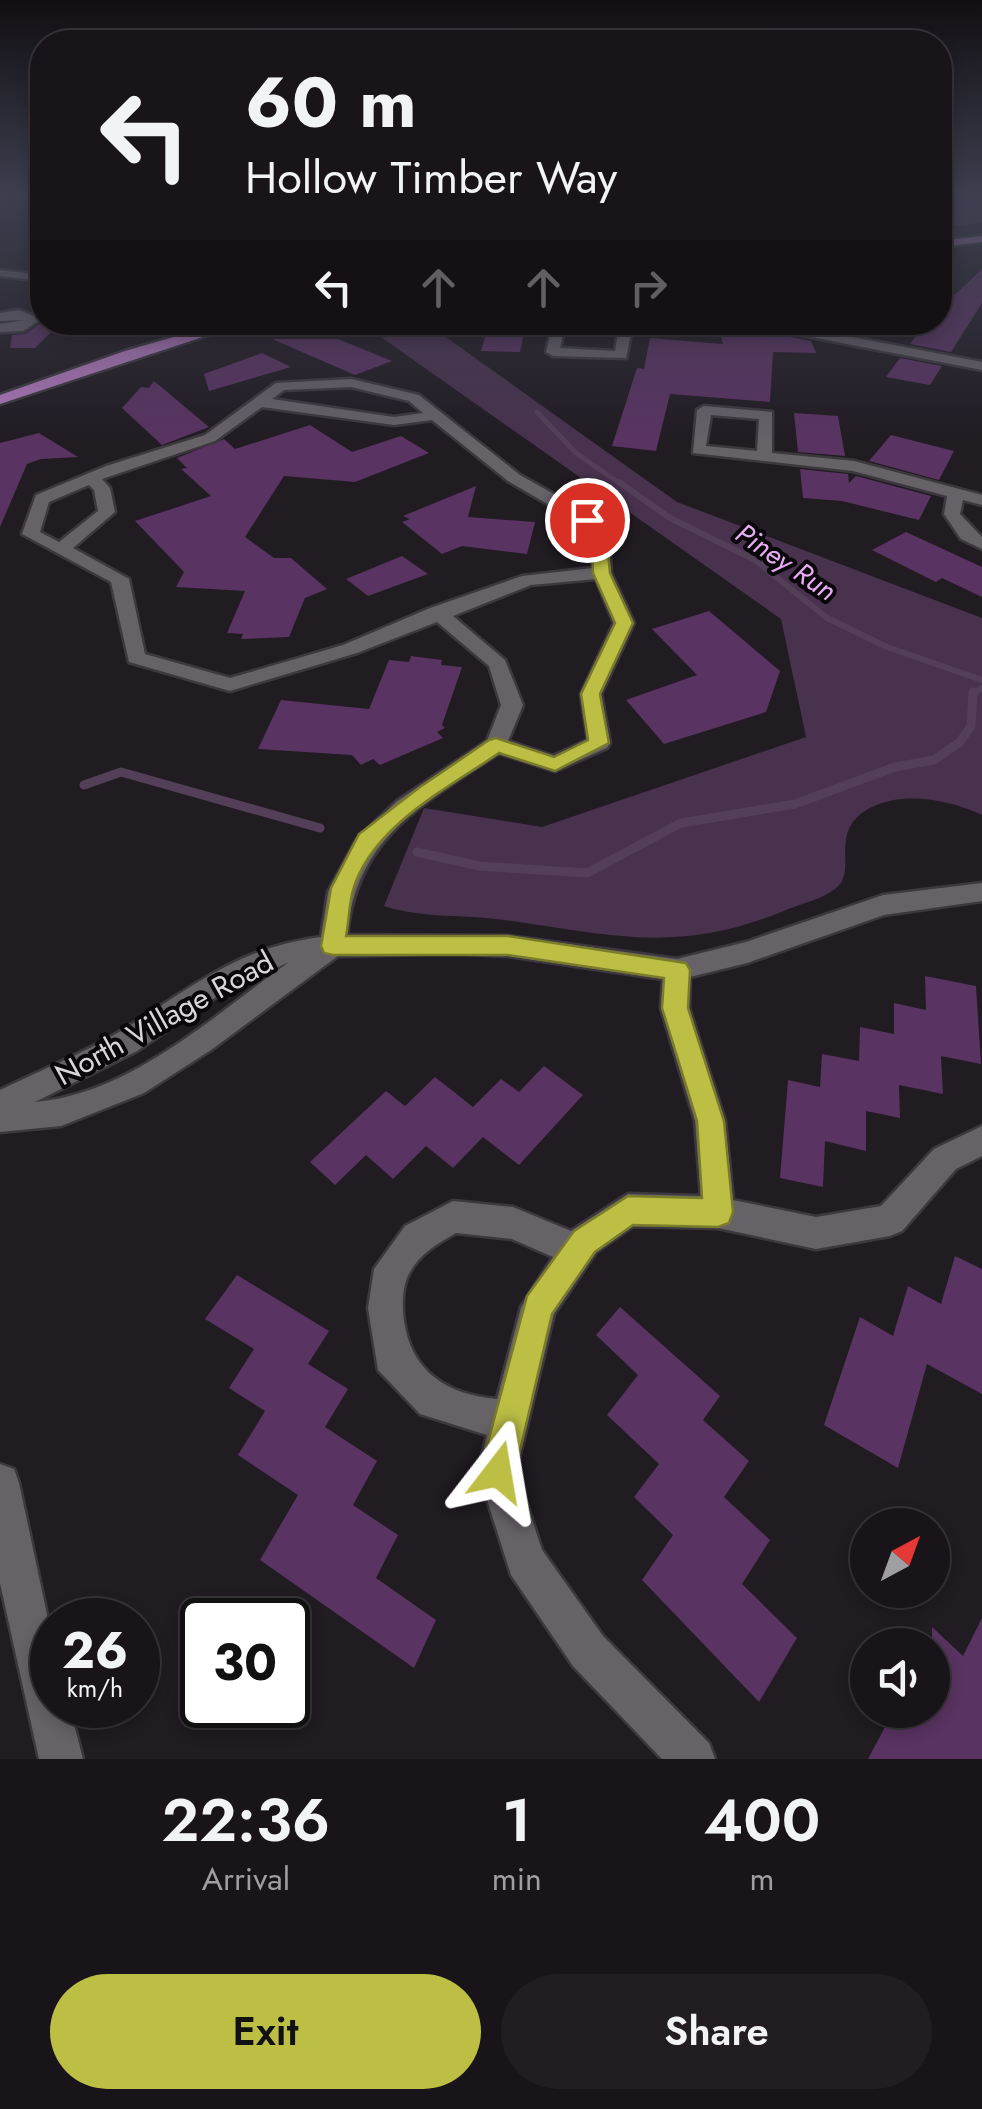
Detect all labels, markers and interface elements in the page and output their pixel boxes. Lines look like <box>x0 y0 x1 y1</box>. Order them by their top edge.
text: 60 m <box>245 52 417 153</box>
icon: left <box>80 70 210 200</box>
text: Hollow Timber Way <box>245 145 617 210</box>
icon: left <box>306 260 361 315</box>
icon: ahead <box>411 260 466 315</box>
icon: ahead <box>516 260 571 315</box>
icon: right <box>621 260 676 315</box>
pin <box>545 478 630 563</box>
icon: arrive <box>560 493 615 548</box>
water label: Piney Run <box>727 513 845 611</box>
street label: North Village Road <box>47 940 281 1096</box>
position arrow <box>446 1420 550 1524</box>
north arrow <box>850 1508 950 1608</box>
map controls <box>850 1508 950 1728</box>
speed limit sign: 30 <box>180 1598 310 1728</box>
text: 26 <box>62 1614 128 1687</box>
button: sound <box>850 1628 950 1728</box>
text: km/h <box>67 1670 123 1706</box>
text: 22:36 <box>162 1777 330 1864</box>
text: 1 <box>502 1777 532 1864</box>
text: 400 <box>703 1777 820 1864</box>
text: Arrival <box>202 1856 290 1902</box>
text: min <box>492 1856 542 1902</box>
text: m <box>749 1856 774 1902</box>
button: Exit <box>50 1974 481 2089</box>
button: Share <box>501 1974 932 2089</box>

